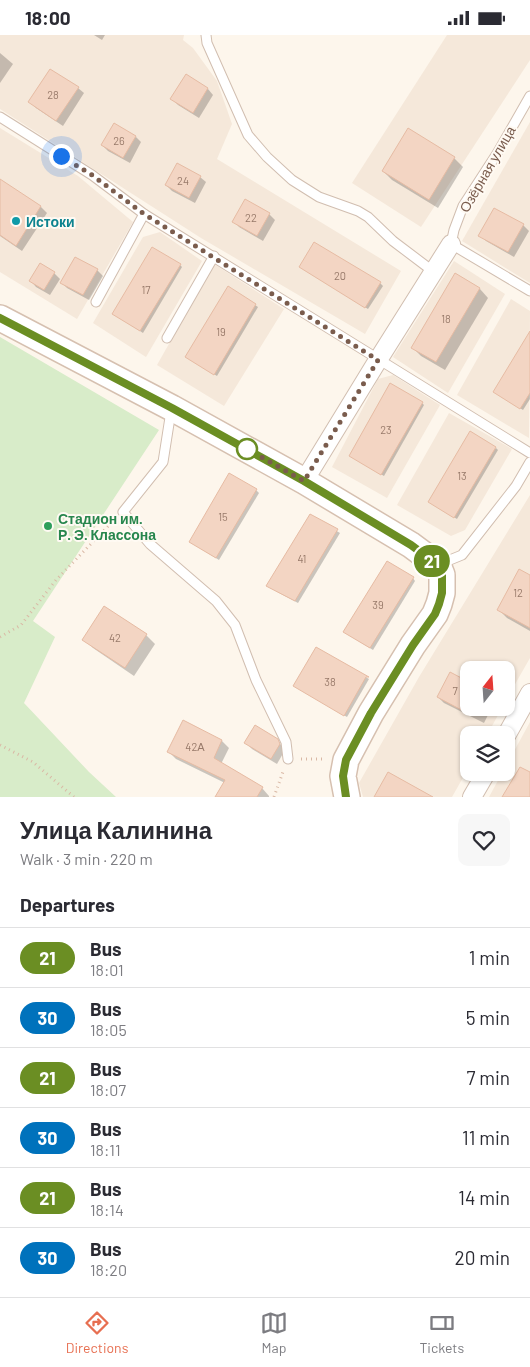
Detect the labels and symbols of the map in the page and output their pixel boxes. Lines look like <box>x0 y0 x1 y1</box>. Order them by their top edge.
house number: 28 <box>47 88 59 101</box>
street label: Озёрная улица <box>455 122 519 215</box>
house number: 26 <box>113 134 125 147</box>
your location <box>49 144 74 169</box>
house number: 24 <box>177 174 189 187</box>
house number: 22 <box>245 211 257 224</box>
place label: Истоки <box>26 213 75 230</box>
marker: Истоки <box>10 215 22 227</box>
house number: 20 <box>334 269 346 282</box>
house number: 17 <box>141 283 151 296</box>
house number: 18 <box>441 312 451 325</box>
house number: 19 <box>216 325 226 338</box>
house number: 23 <box>380 423 392 436</box>
unlabelled marker <box>236 438 258 460</box>
house number: 13 <box>457 469 467 482</box>
place label: Стадион им. Р. Э. Классона <box>58 510 156 543</box>
house number: 15 <box>218 510 228 523</box>
marker: Стадион им. Р. Э. Классона <box>42 520 54 532</box>
line badge: 21 <box>410 545 454 577</box>
house number: 41 <box>298 552 306 565</box>
house number: 12 <box>513 586 523 599</box>
house number: 39 <box>372 598 384 611</box>
house number: 42 <box>109 631 121 644</box>
north arrow <box>460 661 515 716</box>
house number: 38 <box>324 675 336 688</box>
house number: 7 <box>452 684 458 697</box>
house number: 42А <box>185 740 205 753</box>

